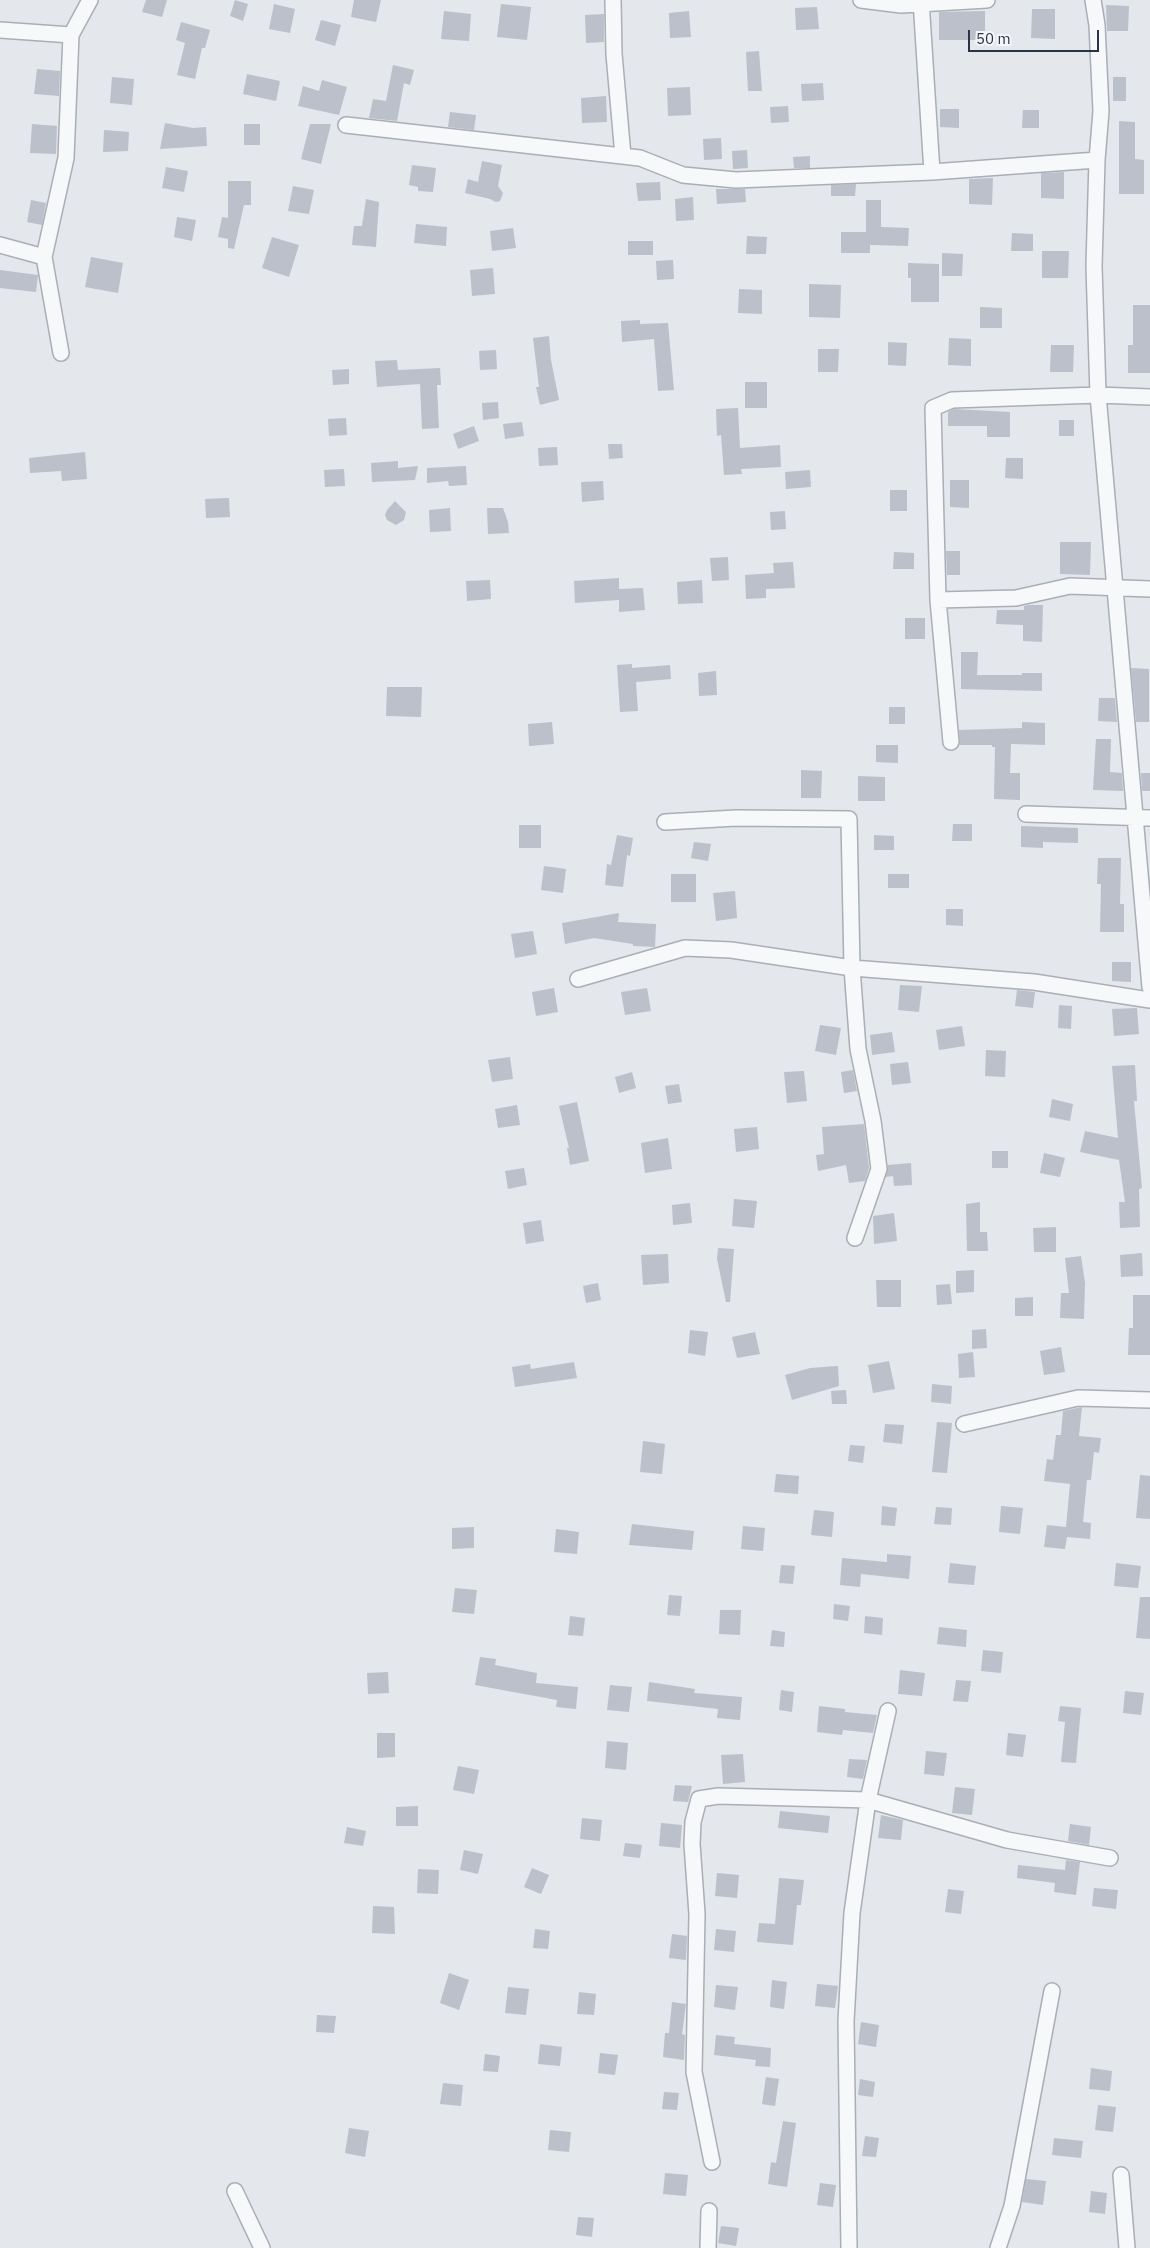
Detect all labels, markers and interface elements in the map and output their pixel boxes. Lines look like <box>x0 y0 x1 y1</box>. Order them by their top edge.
scale bar <box>970 20 1101 52</box>
text: 50 m <box>976 29 1011 48</box>

